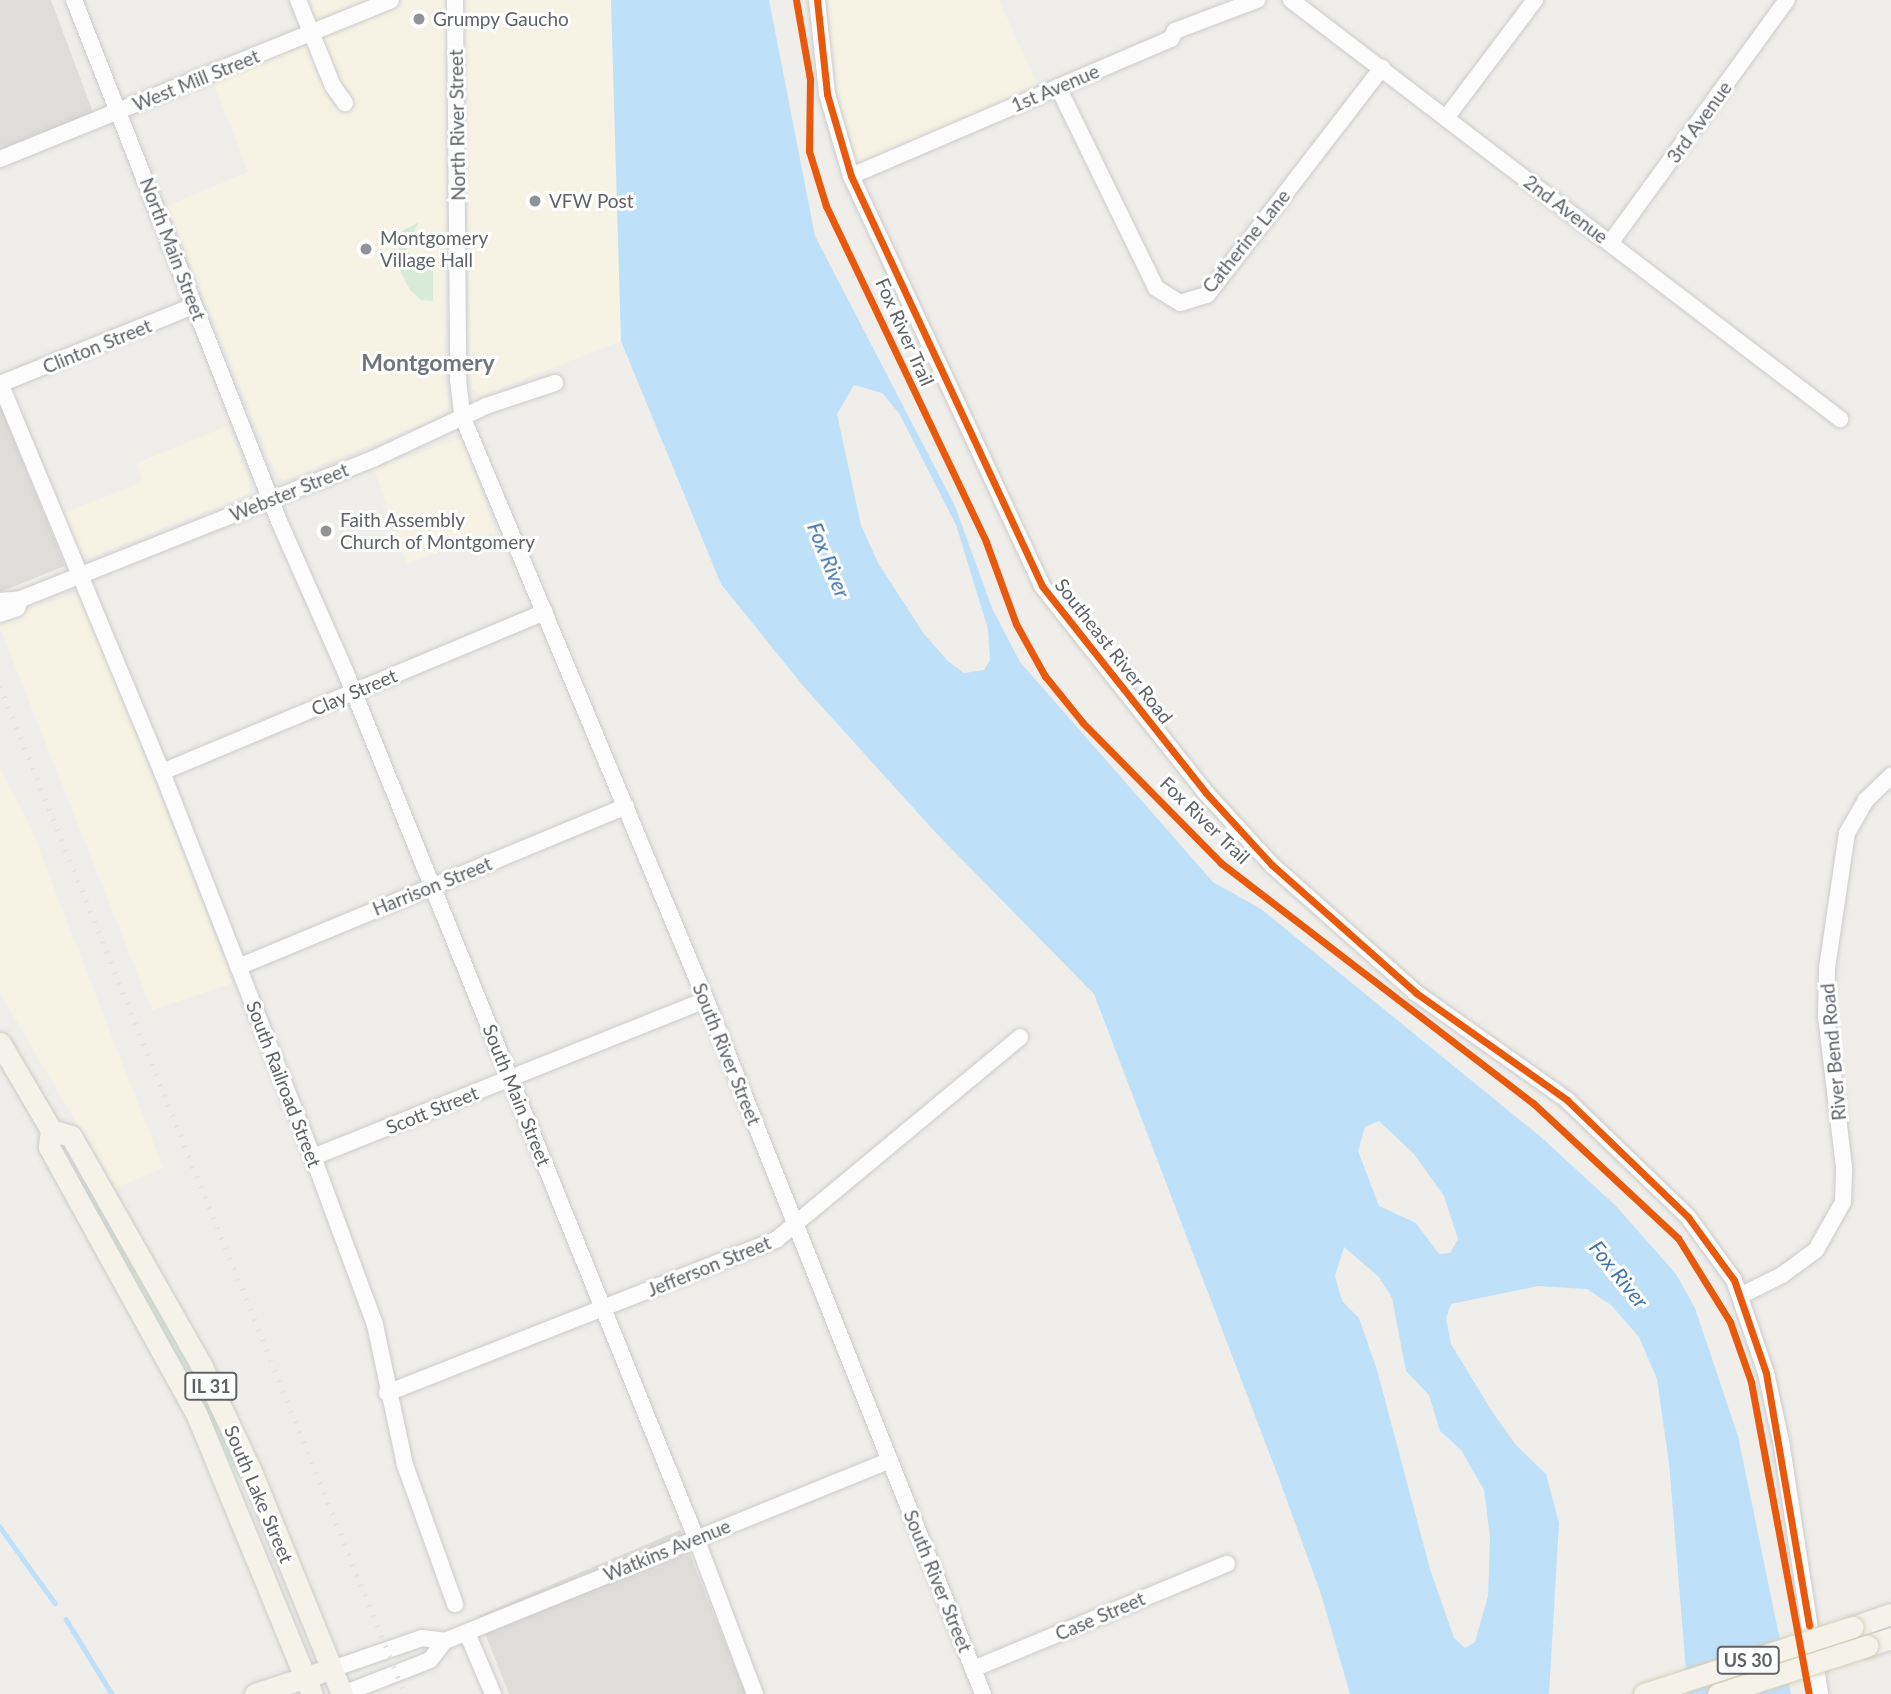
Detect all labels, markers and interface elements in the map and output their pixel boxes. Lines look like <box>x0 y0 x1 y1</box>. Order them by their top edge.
place label: Grumpy Gaucho <box>433 8 569 30</box>
marker: Grumpy Gaucho <box>411 11 427 27</box>
street label: West Mill Street <box>129 44 263 116</box>
street label: North River Street <box>444 49 470 201</box>
street label: 1st Avenue <box>1007 59 1103 117</box>
street label: 3rd Avenue <box>1662 76 1736 168</box>
street label: 2nd Avenue <box>1519 170 1613 248</box>
street label: North Main Street <box>135 174 211 324</box>
street label: Catherine Lane <box>1197 185 1295 297</box>
place label: VFW Post <box>549 190 634 212</box>
marker: VFW Post <box>527 193 543 209</box>
place label: Montgomery Village Hall <box>380 227 488 271</box>
marker: Montgomery Village Hall <box>358 241 374 257</box>
street label: Fox River Trail <box>871 274 939 390</box>
street label: Clinton Street <box>39 314 155 378</box>
district label: Montgomery <box>361 348 495 376</box>
street label: Webster Street <box>226 458 352 526</box>
place label: Faith Assembly Church of Montgomery <box>340 509 535 553</box>
water label: Fox River <box>802 519 856 601</box>
marker: Faith Assembly Church of Montgomery <box>318 523 334 539</box>
street label: Southeast River Road <box>1050 574 1178 728</box>
street label: Clay Street <box>308 664 400 720</box>
street label: Fox River Trail <box>1155 771 1255 869</box>
street label: Harrison Street <box>369 852 495 920</box>
street label: South River Street <box>688 979 766 1129</box>
street label: River Bend Road <box>1816 982 1850 1122</box>
street label: South Railroad Street <box>242 998 326 1170</box>
street label: South Main Street <box>478 1021 556 1169</box>
street label: Scott Street <box>382 1081 482 1139</box>
street label: Jefferson Street <box>644 1231 774 1301</box>
water label: Fox River <box>1584 1235 1654 1313</box>
road number: IL 31 <box>183 1372 239 1400</box>
street label: South Lake Street <box>220 1422 298 1566</box>
street label: South River Street <box>899 1506 977 1656</box>
street label: Watkins Avenue <box>600 1514 734 1586</box>
street label: Case Street <box>1052 1587 1148 1645</box>
road number: US 30 <box>1716 1646 1780 1674</box>

